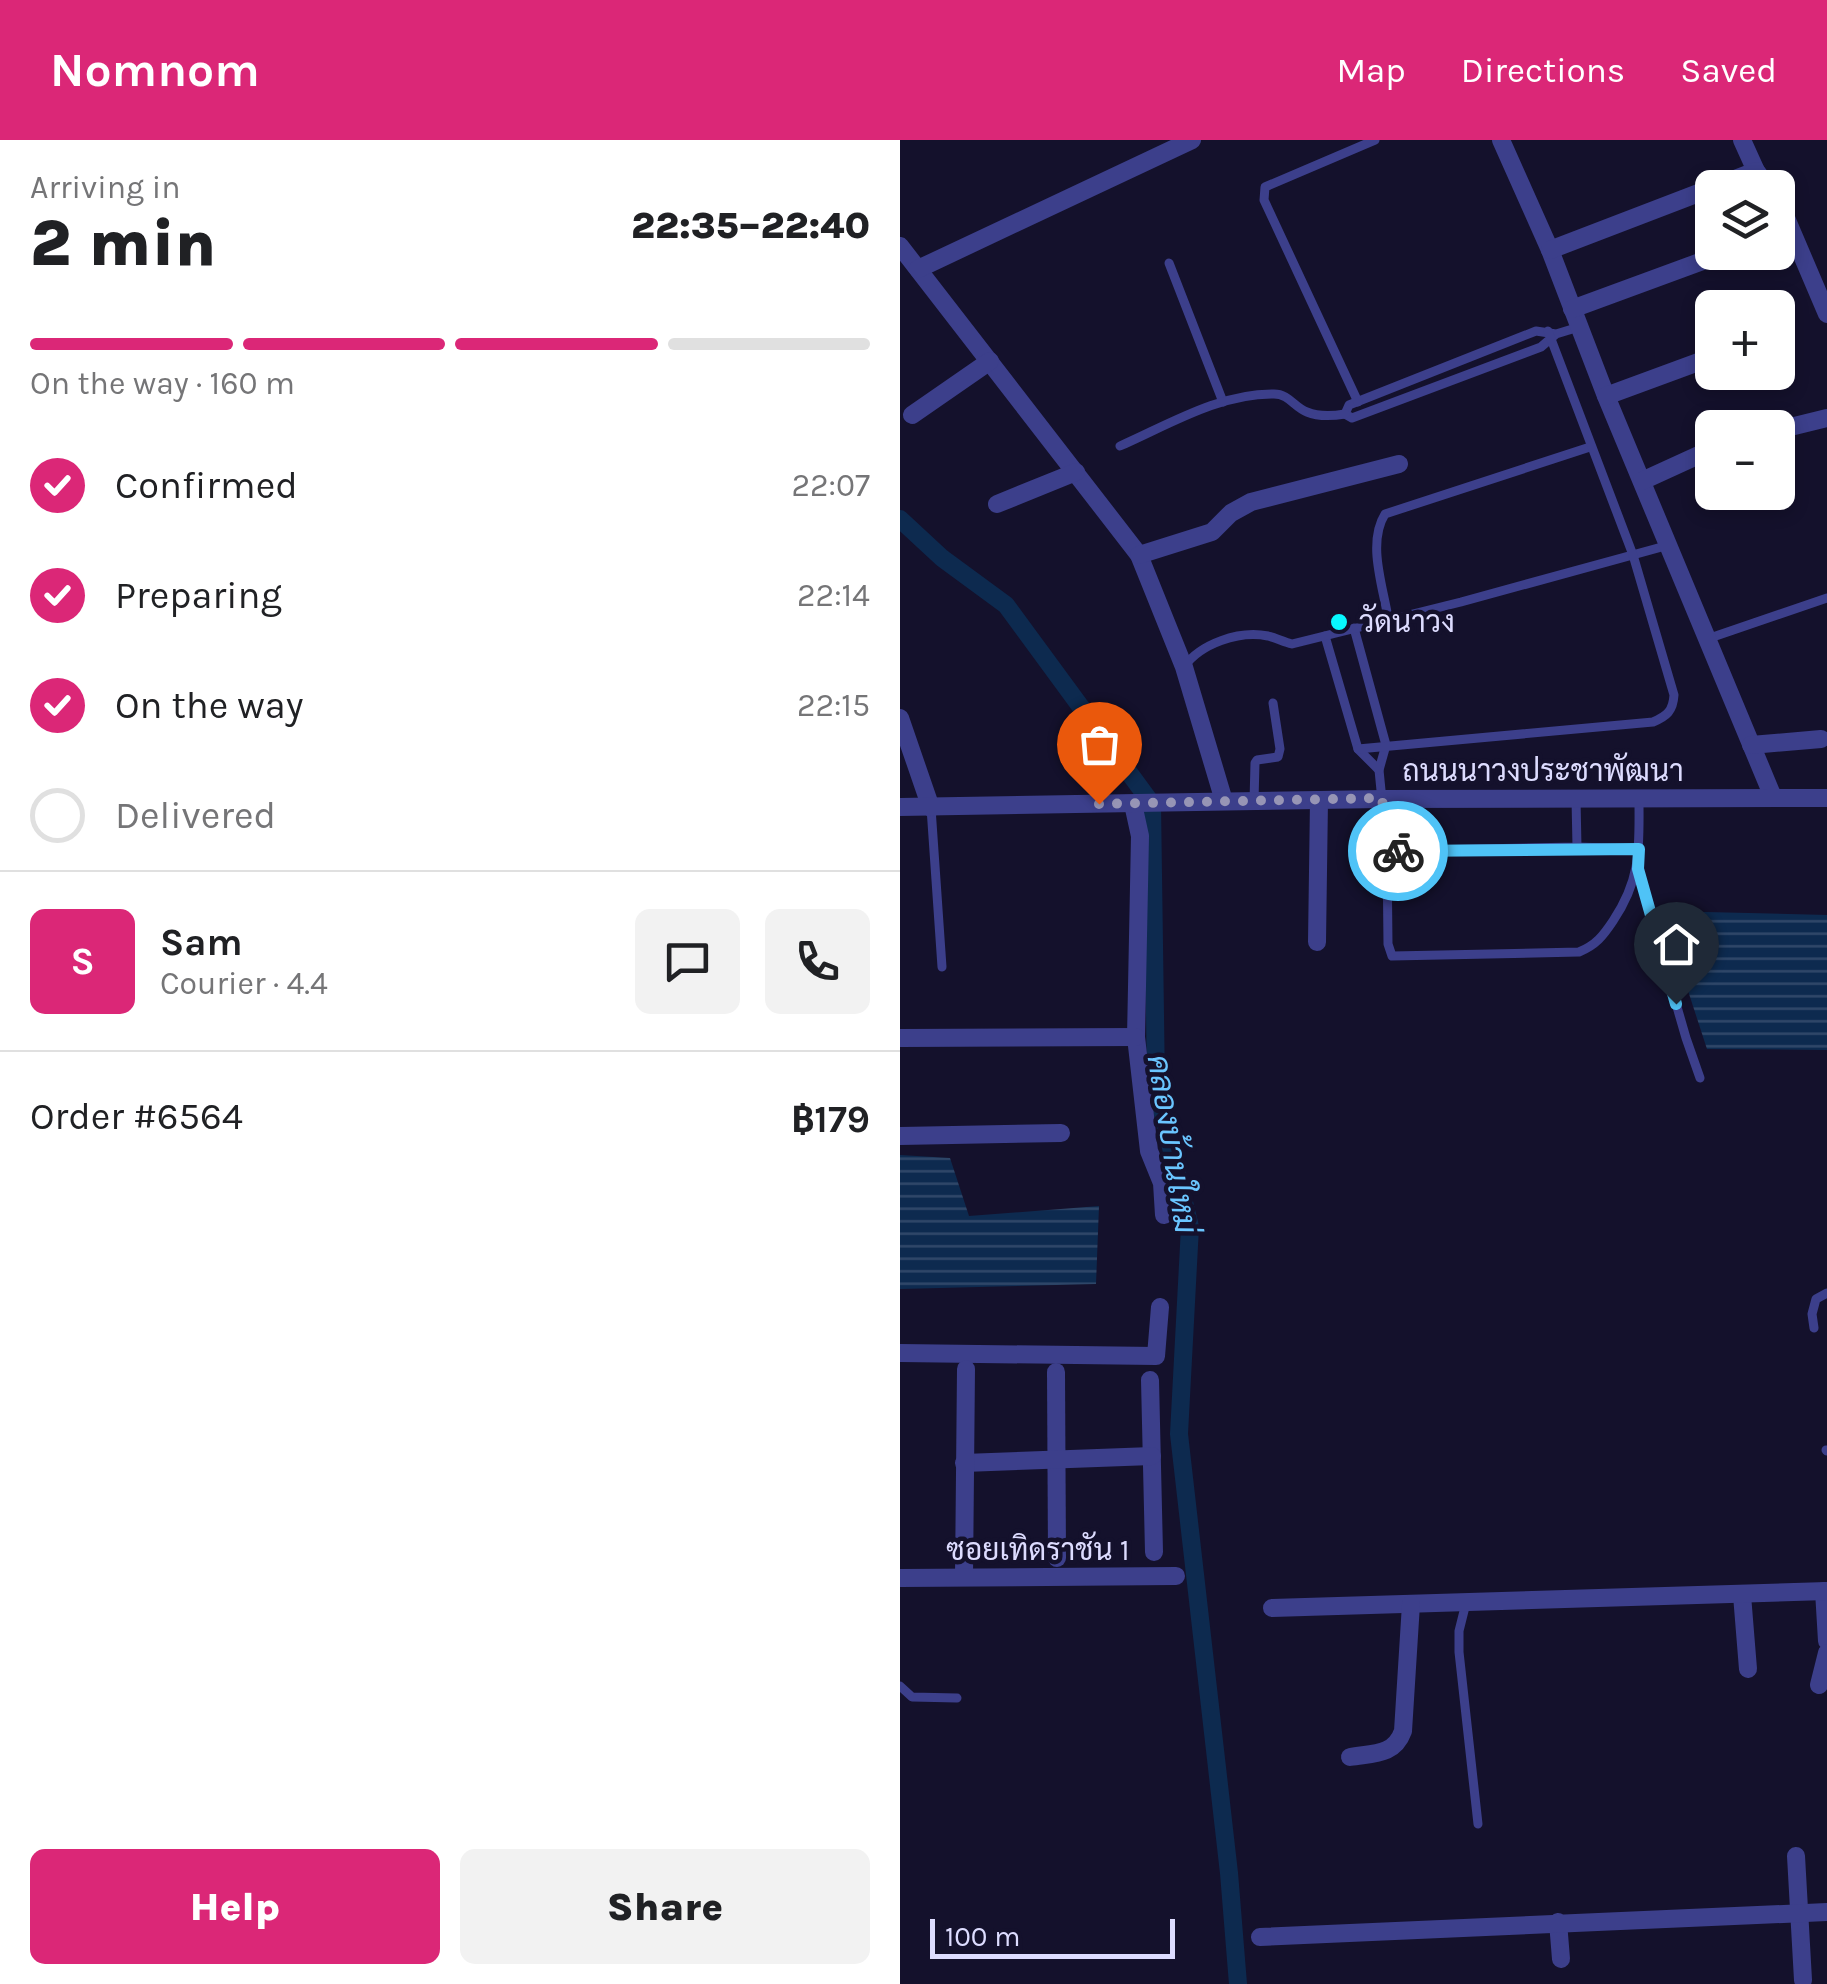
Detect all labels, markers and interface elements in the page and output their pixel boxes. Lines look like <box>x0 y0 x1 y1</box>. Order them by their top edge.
text: Nomnom <box>50 42 260 98</box>
text: Map <box>1336 50 1406 91</box>
text: Directions <box>1461 50 1625 91</box>
text: Saved <box>1680 50 1777 91</box>
text: Arriving in <box>30 169 181 206</box>
map controls <box>1695 170 1795 510</box>
button: layers <box>1695 170 1795 270</box>
text: 22:35–22:40 <box>631 203 870 248</box>
text: 2 min <box>30 205 216 281</box>
button: + <box>1695 290 1795 390</box>
text: On the way · 160 m <box>30 365 295 402</box>
button: − <box>1695 410 1795 510</box>
icon: check <box>30 458 85 513</box>
text: Confirmed <box>115 463 298 508</box>
text: 22:07 <box>792 467 870 504</box>
icon: check <box>30 568 85 623</box>
text: Preparing <box>115 573 282 618</box>
text: 22:14 <box>797 577 870 614</box>
place label: วัดนาวง <box>1359 603 1455 640</box>
marker: วัดนาวง <box>1328 611 1350 633</box>
icon: check <box>30 678 85 733</box>
text: On the way <box>115 683 303 728</box>
text: 22:15 <box>797 687 870 724</box>
pin <box>1057 702 1142 805</box>
icon: bag <box>1072 717 1127 772</box>
street label: ถนนนาวงประชาพัฒนา <box>1402 752 1684 789</box>
text: Delivered <box>115 793 276 838</box>
courier <box>1348 801 1448 901</box>
icon: bike <box>1371 824 1426 879</box>
pin <box>1634 902 1719 1005</box>
button: chat <box>635 909 740 1014</box>
button: phone <box>765 909 870 1014</box>
icon: home <box>1649 917 1704 972</box>
text: Sam <box>160 920 243 965</box>
text: S <box>70 939 95 984</box>
text: Courier · 4.4 <box>160 965 328 1002</box>
water label: คลองบ้านใหม่ <box>1140 1052 1208 1238</box>
text: Order #6564 <box>30 1094 243 1139</box>
text: ฿179 <box>791 1097 870 1142</box>
street label: ซอยเทิดราชัน 1 <box>946 1531 1130 1568</box>
button: Help <box>30 1849 440 1964</box>
button: Share <box>460 1849 870 1964</box>
scale bar <box>930 1914 1175 1958</box>
text: 100 m <box>945 1920 1020 1953</box>

